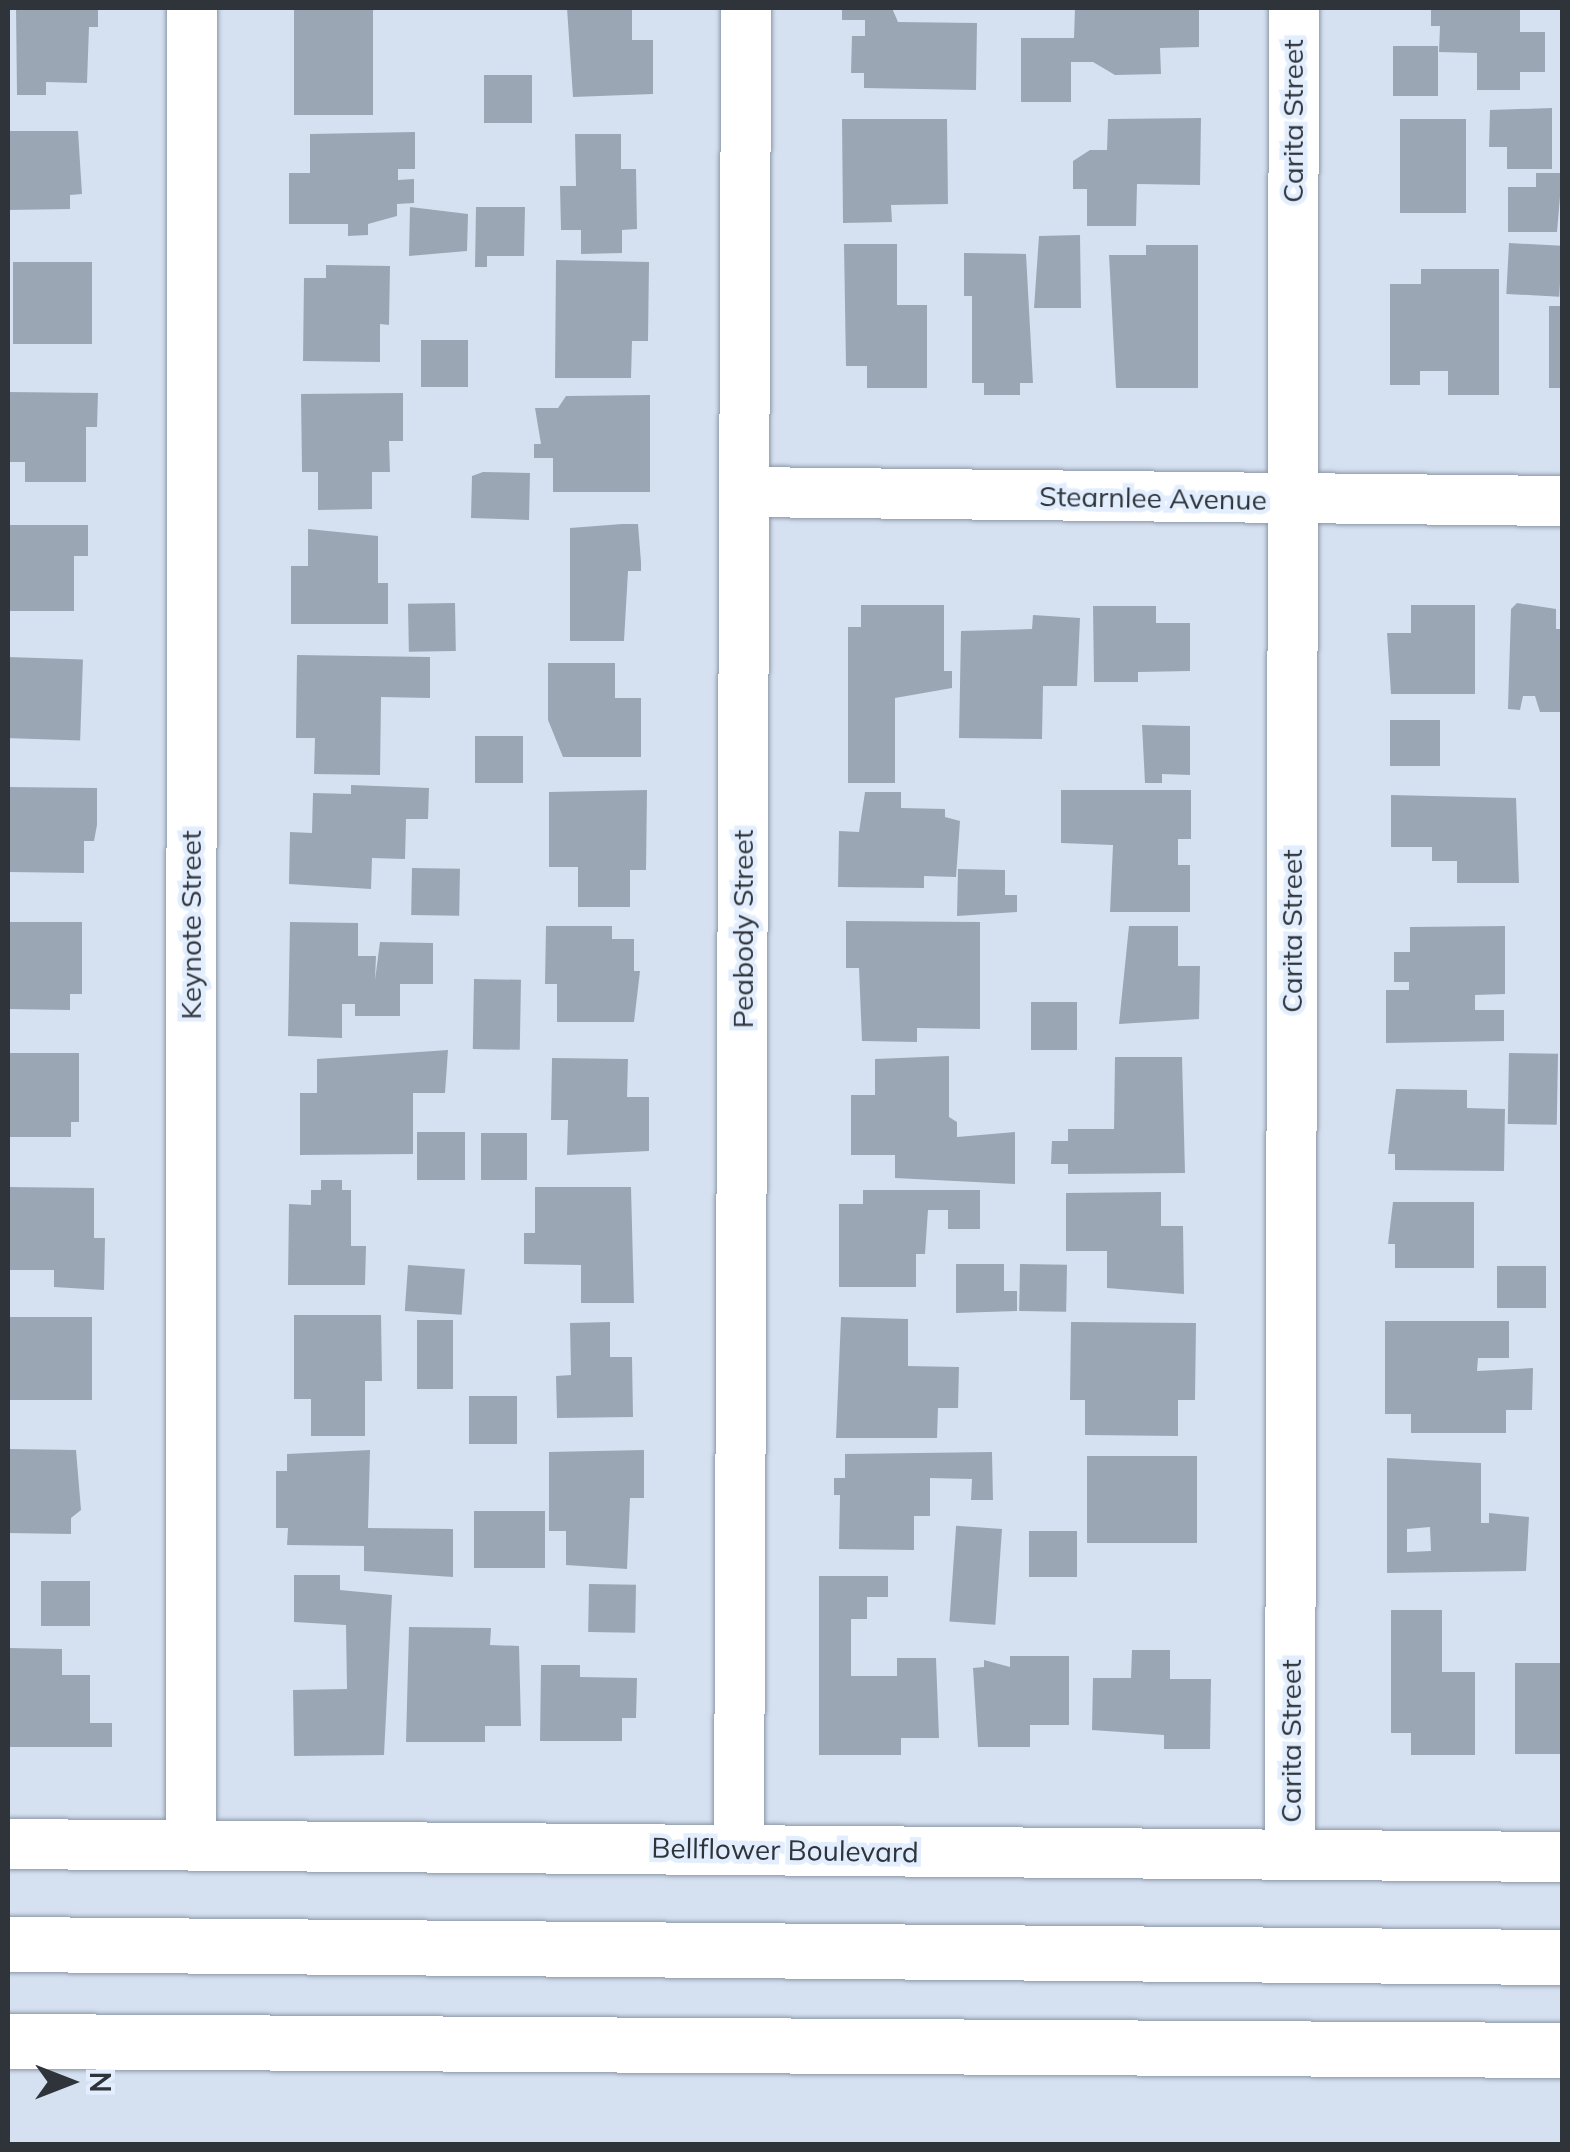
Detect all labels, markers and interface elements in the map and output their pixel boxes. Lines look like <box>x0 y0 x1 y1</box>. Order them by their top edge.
street label: Carita Street <box>1276 39 1310 203</box>
street label: Stearnlee Avenue <box>1039 479 1267 517</box>
street label: Keynote Street <box>174 830 208 1020</box>
street label: Peabody Street <box>726 830 760 1028</box>
street label: Carita Street <box>1275 849 1309 1013</box>
street label: Carita Street <box>1274 1659 1308 1823</box>
street label: Bellflower Boulevard <box>651 1831 919 1869</box>
north arrow <box>20 2032 120 2132</box>
text: N <box>83 2071 118 2093</box>

